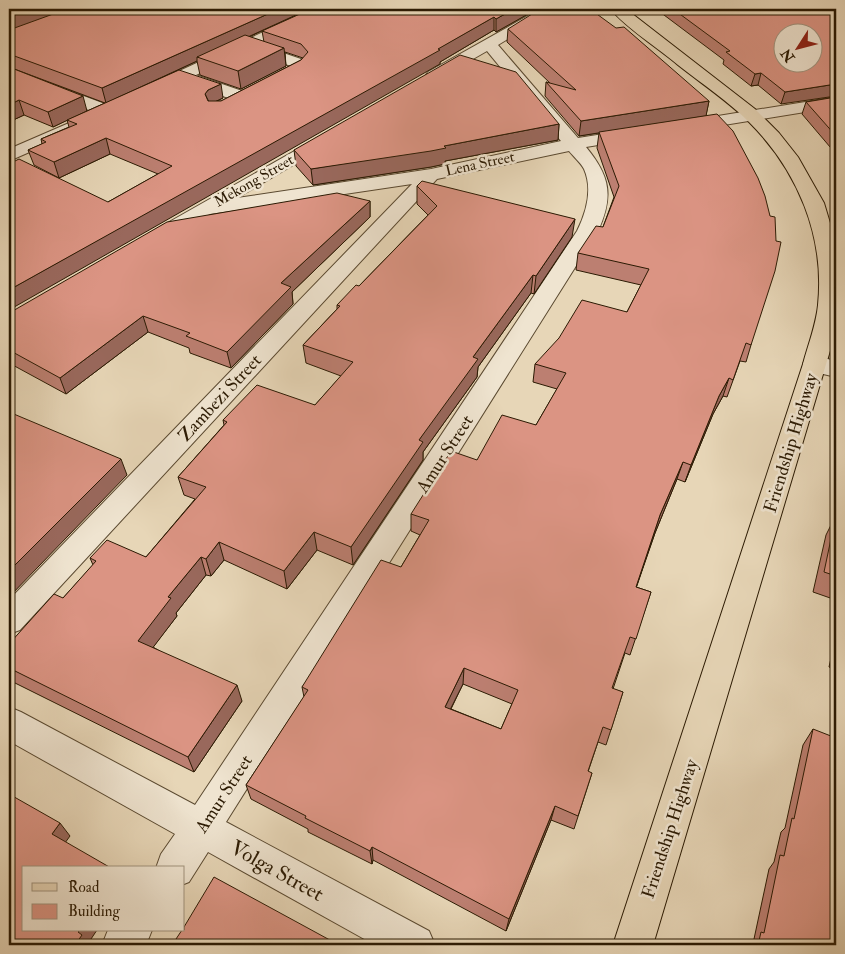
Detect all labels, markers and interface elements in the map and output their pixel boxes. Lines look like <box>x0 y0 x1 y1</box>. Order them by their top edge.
north arrow <box>772 22 822 72</box>
text: N <box>777 45 799 66</box>
street label: Lena Street <box>444 147 517 181</box>
street label: Mekong Street <box>211 150 297 212</box>
street label: Zambezi Street <box>173 349 267 447</box>
street label: Friendship Highway <box>759 369 823 516</box>
street label: Amur Street <box>411 411 479 498</box>
street label: Amur Street <box>190 751 258 838</box>
street label: Friendship Highway <box>637 756 704 901</box>
street label: Volga Street <box>226 834 329 908</box>
legend <box>22 866 185 932</box>
text: Road <box>68 878 100 897</box>
text: Building <box>68 902 120 921</box>

